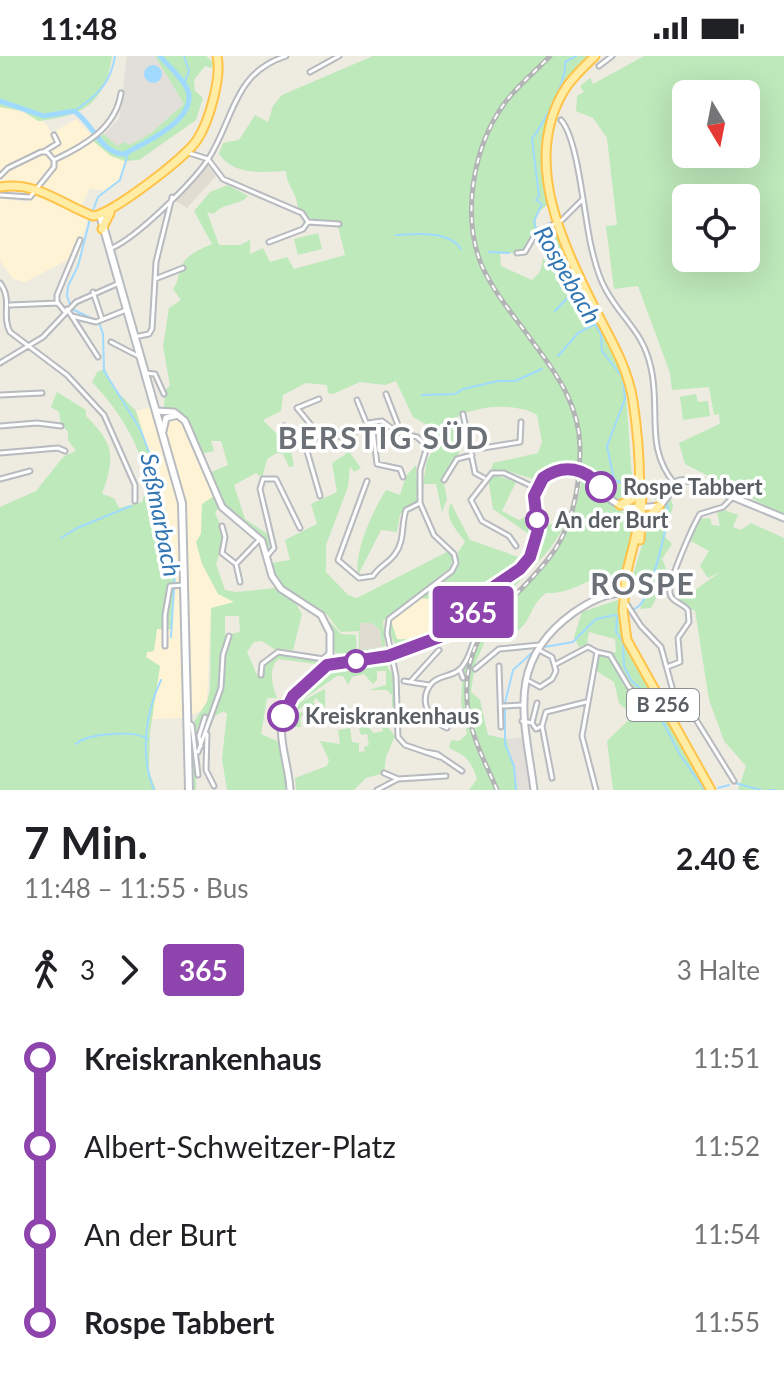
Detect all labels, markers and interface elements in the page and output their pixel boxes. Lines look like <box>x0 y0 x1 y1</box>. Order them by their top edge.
text: 11:48 <box>40 10 117 46</box>
north arrow <box>672 80 760 168</box>
map controls <box>672 80 760 272</box>
button: locate <box>672 184 760 272</box>
water label: Rospebach <box>529 220 608 328</box>
district label: BERSTIG SÜD <box>278 419 490 455</box>
water label: Seßmarbach <box>135 450 188 579</box>
marker: Rospe Tabbert <box>586 472 616 502</box>
place label: Rospe Tabbert <box>623 473 763 500</box>
place label: An der Burt <box>554 506 669 533</box>
marker: An der Burt <box>526 509 548 531</box>
district label: ROSPE <box>590 565 696 601</box>
line badge: 365 <box>427 586 519 638</box>
text: 365 <box>449 595 497 629</box>
unlabelled marker <box>345 650 367 672</box>
road number: B 256 <box>627 689 699 721</box>
marker: Kreiskrankenhaus <box>268 701 298 731</box>
place label: Kreiskrankenhaus <box>305 702 479 729</box>
text: 7 Min. <box>24 816 148 868</box>
text: 2.40 € <box>676 840 760 876</box>
text: 11:48 – 11:55 · Bus <box>24 872 248 904</box>
icon: walk <box>24 948 68 992</box>
icon: forward <box>107 948 151 992</box>
text: 365 <box>179 953 228 987</box>
text: 3 <box>80 954 95 986</box>
text: 3 Halte <box>677 954 760 986</box>
text: Kreiskrankenhaus <box>84 1040 322 1076</box>
text: 11:51 <box>693 1042 760 1074</box>
text: Albert-Schweitzer-Platz <box>84 1128 396 1164</box>
text: 11:52 <box>693 1130 760 1162</box>
text: An der Burt <box>84 1216 237 1252</box>
text: 11:54 <box>693 1218 760 1250</box>
text: Rospe Tabbert <box>84 1304 274 1340</box>
text: 11:55 <box>693 1306 760 1338</box>

